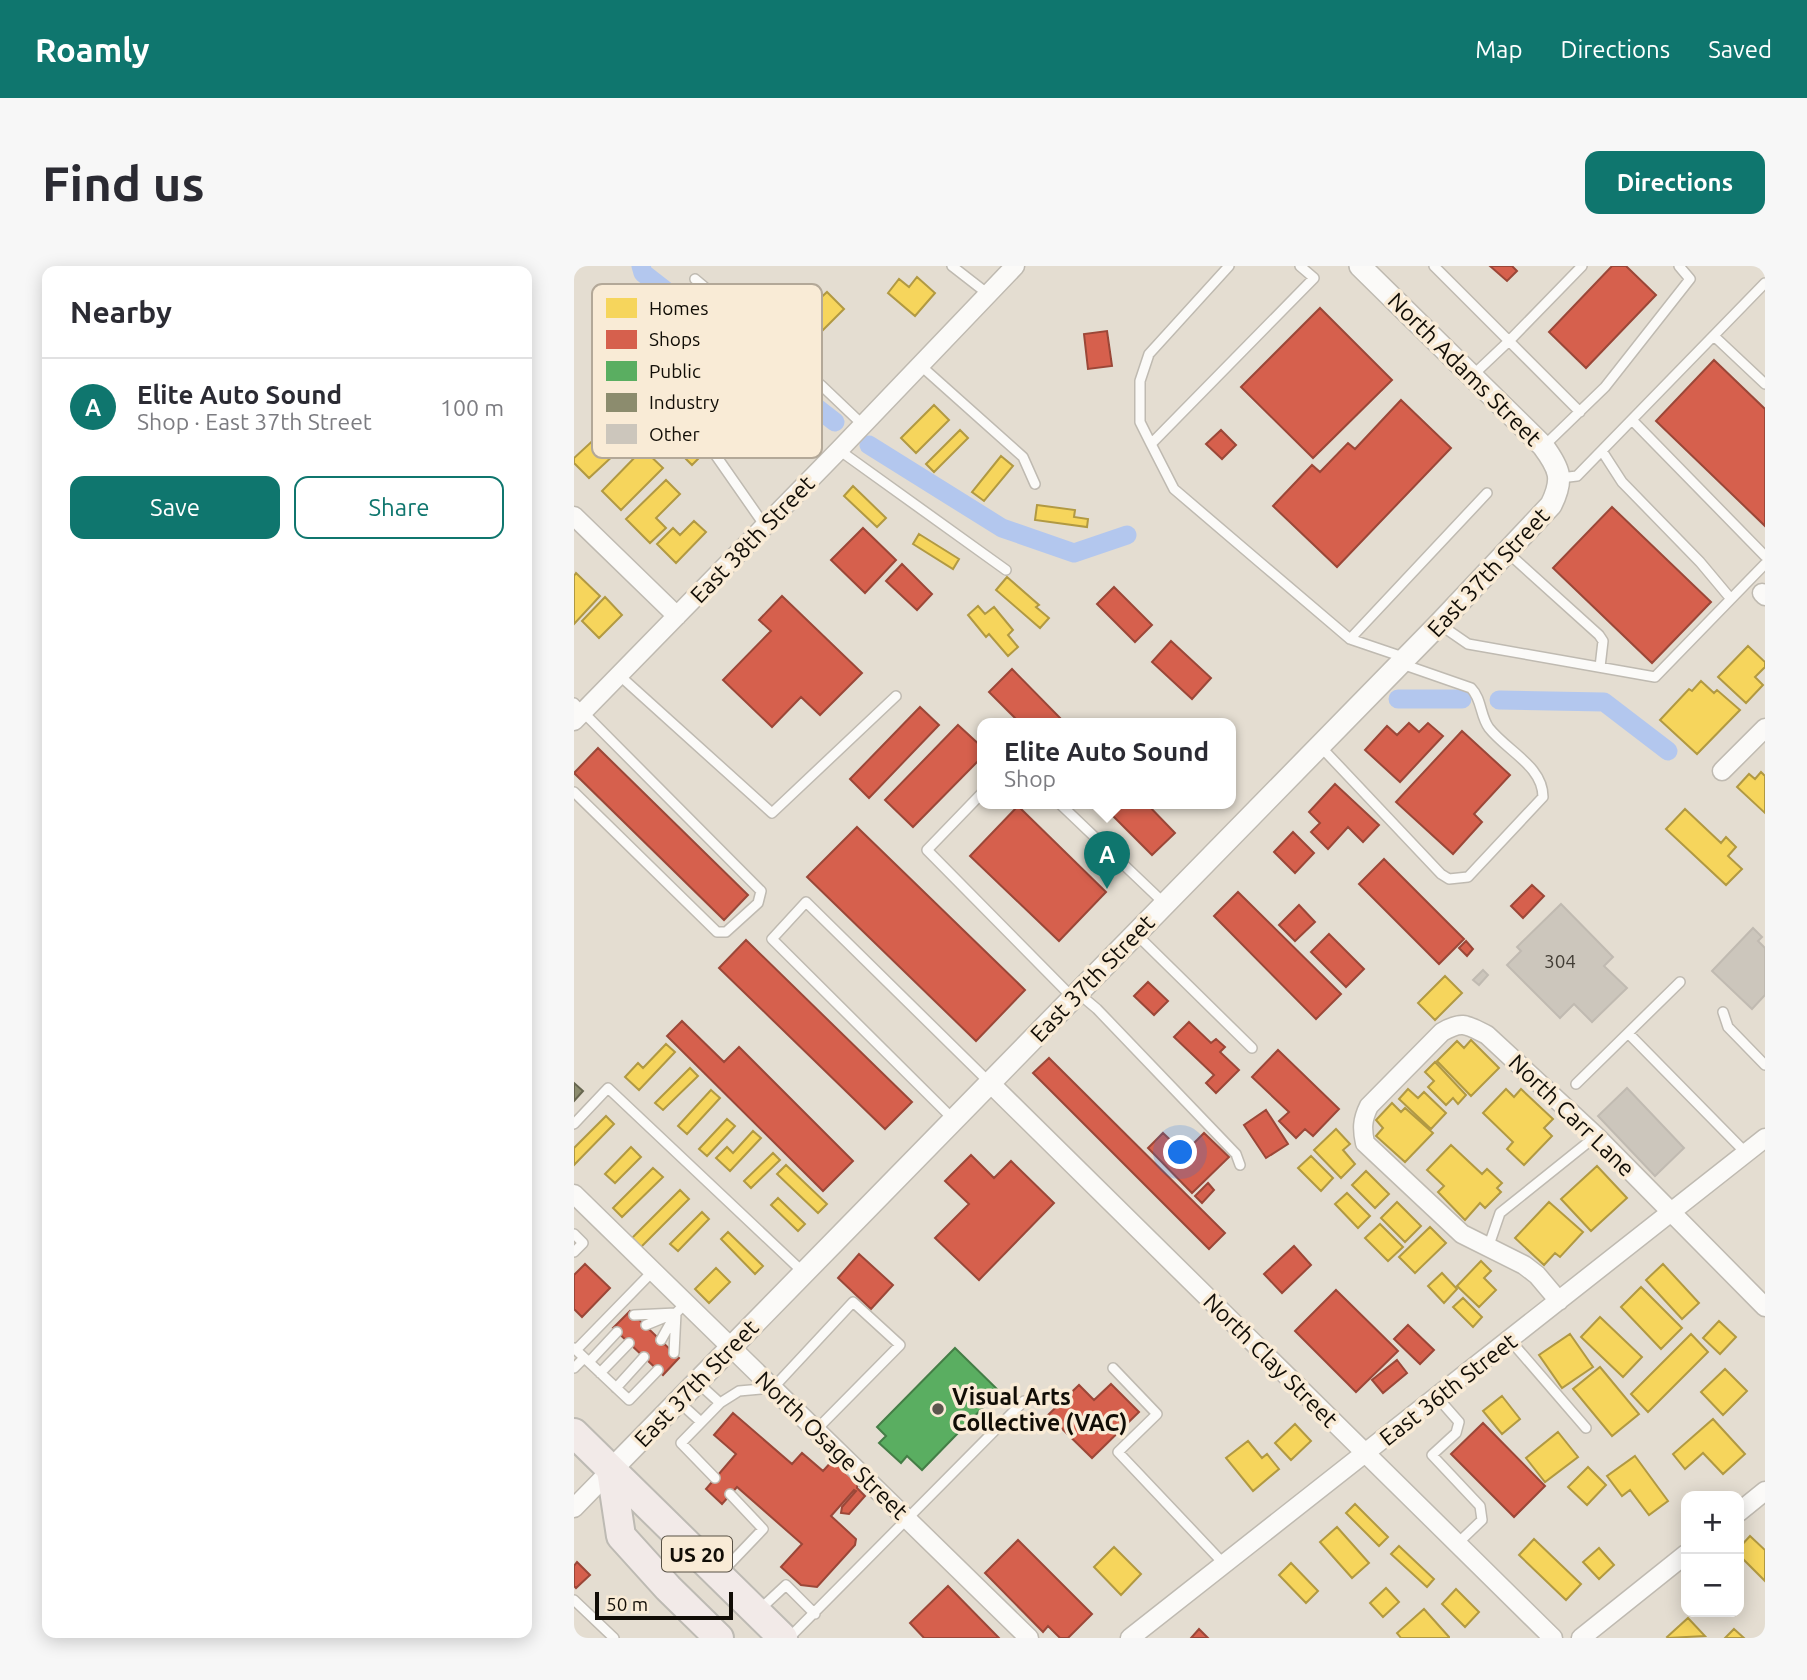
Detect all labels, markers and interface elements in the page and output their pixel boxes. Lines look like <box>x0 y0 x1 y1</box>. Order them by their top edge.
text: Roamly <box>35 31 149 68</box>
text: Map <box>1475 36 1522 63</box>
text: Directions <box>1560 36 1670 63</box>
text: Saved <box>1708 36 1772 63</box>
button: Directions <box>1585 151 1765 214</box>
text: Find us <box>42 155 205 210</box>
legend <box>592 284 822 458</box>
street label: North Adams Street <box>1383 287 1547 451</box>
text: Nearby <box>70 295 172 329</box>
text: Homes <box>649 297 709 319</box>
text: Shops <box>649 328 700 350</box>
text: Public <box>649 360 701 382</box>
text: Elite Auto Sound <box>137 380 342 409</box>
text: Industry <box>649 391 719 413</box>
text: A <box>85 395 101 420</box>
text: 100 m <box>440 395 504 420</box>
text: Shop · East 37th Street <box>137 409 372 434</box>
text: Other <box>649 423 700 445</box>
street label: East 38th Street <box>685 470 819 608</box>
button: Save <box>70 476 280 539</box>
button: Share <box>294 476 504 539</box>
street label: East 37th Street <box>1422 503 1554 641</box>
popup <box>977 718 1236 809</box>
text: Elite Auto Sound <box>1004 737 1209 766</box>
text: Shop <box>1004 766 1056 791</box>
pin: A <box>1084 831 1130 889</box>
street label: East 37th Street <box>1025 909 1159 1047</box>
house number: 304 <box>1544 950 1576 972</box>
street label: North Carr Lane <box>1504 1049 1640 1181</box>
your location <box>1163 1135 1197 1169</box>
street label: North Clay Street <box>1199 1288 1343 1432</box>
street label: East 37th Street <box>629 1314 763 1452</box>
street label: East 36th Street <box>1375 1328 1521 1450</box>
street label: North Osage Street <box>751 1366 913 1524</box>
place label: Visual Arts Collective (VAC) <box>952 1384 1127 1436</box>
marker: Visual Arts Collective (VAC) <box>930 1401 946 1417</box>
map controls <box>1681 1491 1744 1617</box>
button: + <box>1681 1491 1744 1554</box>
road number: US 20 <box>662 1536 732 1572</box>
button: − <box>1681 1554 1744 1617</box>
scale bar <box>595 1589 733 1621</box>
text: 50 m <box>606 1593 648 1615</box>

